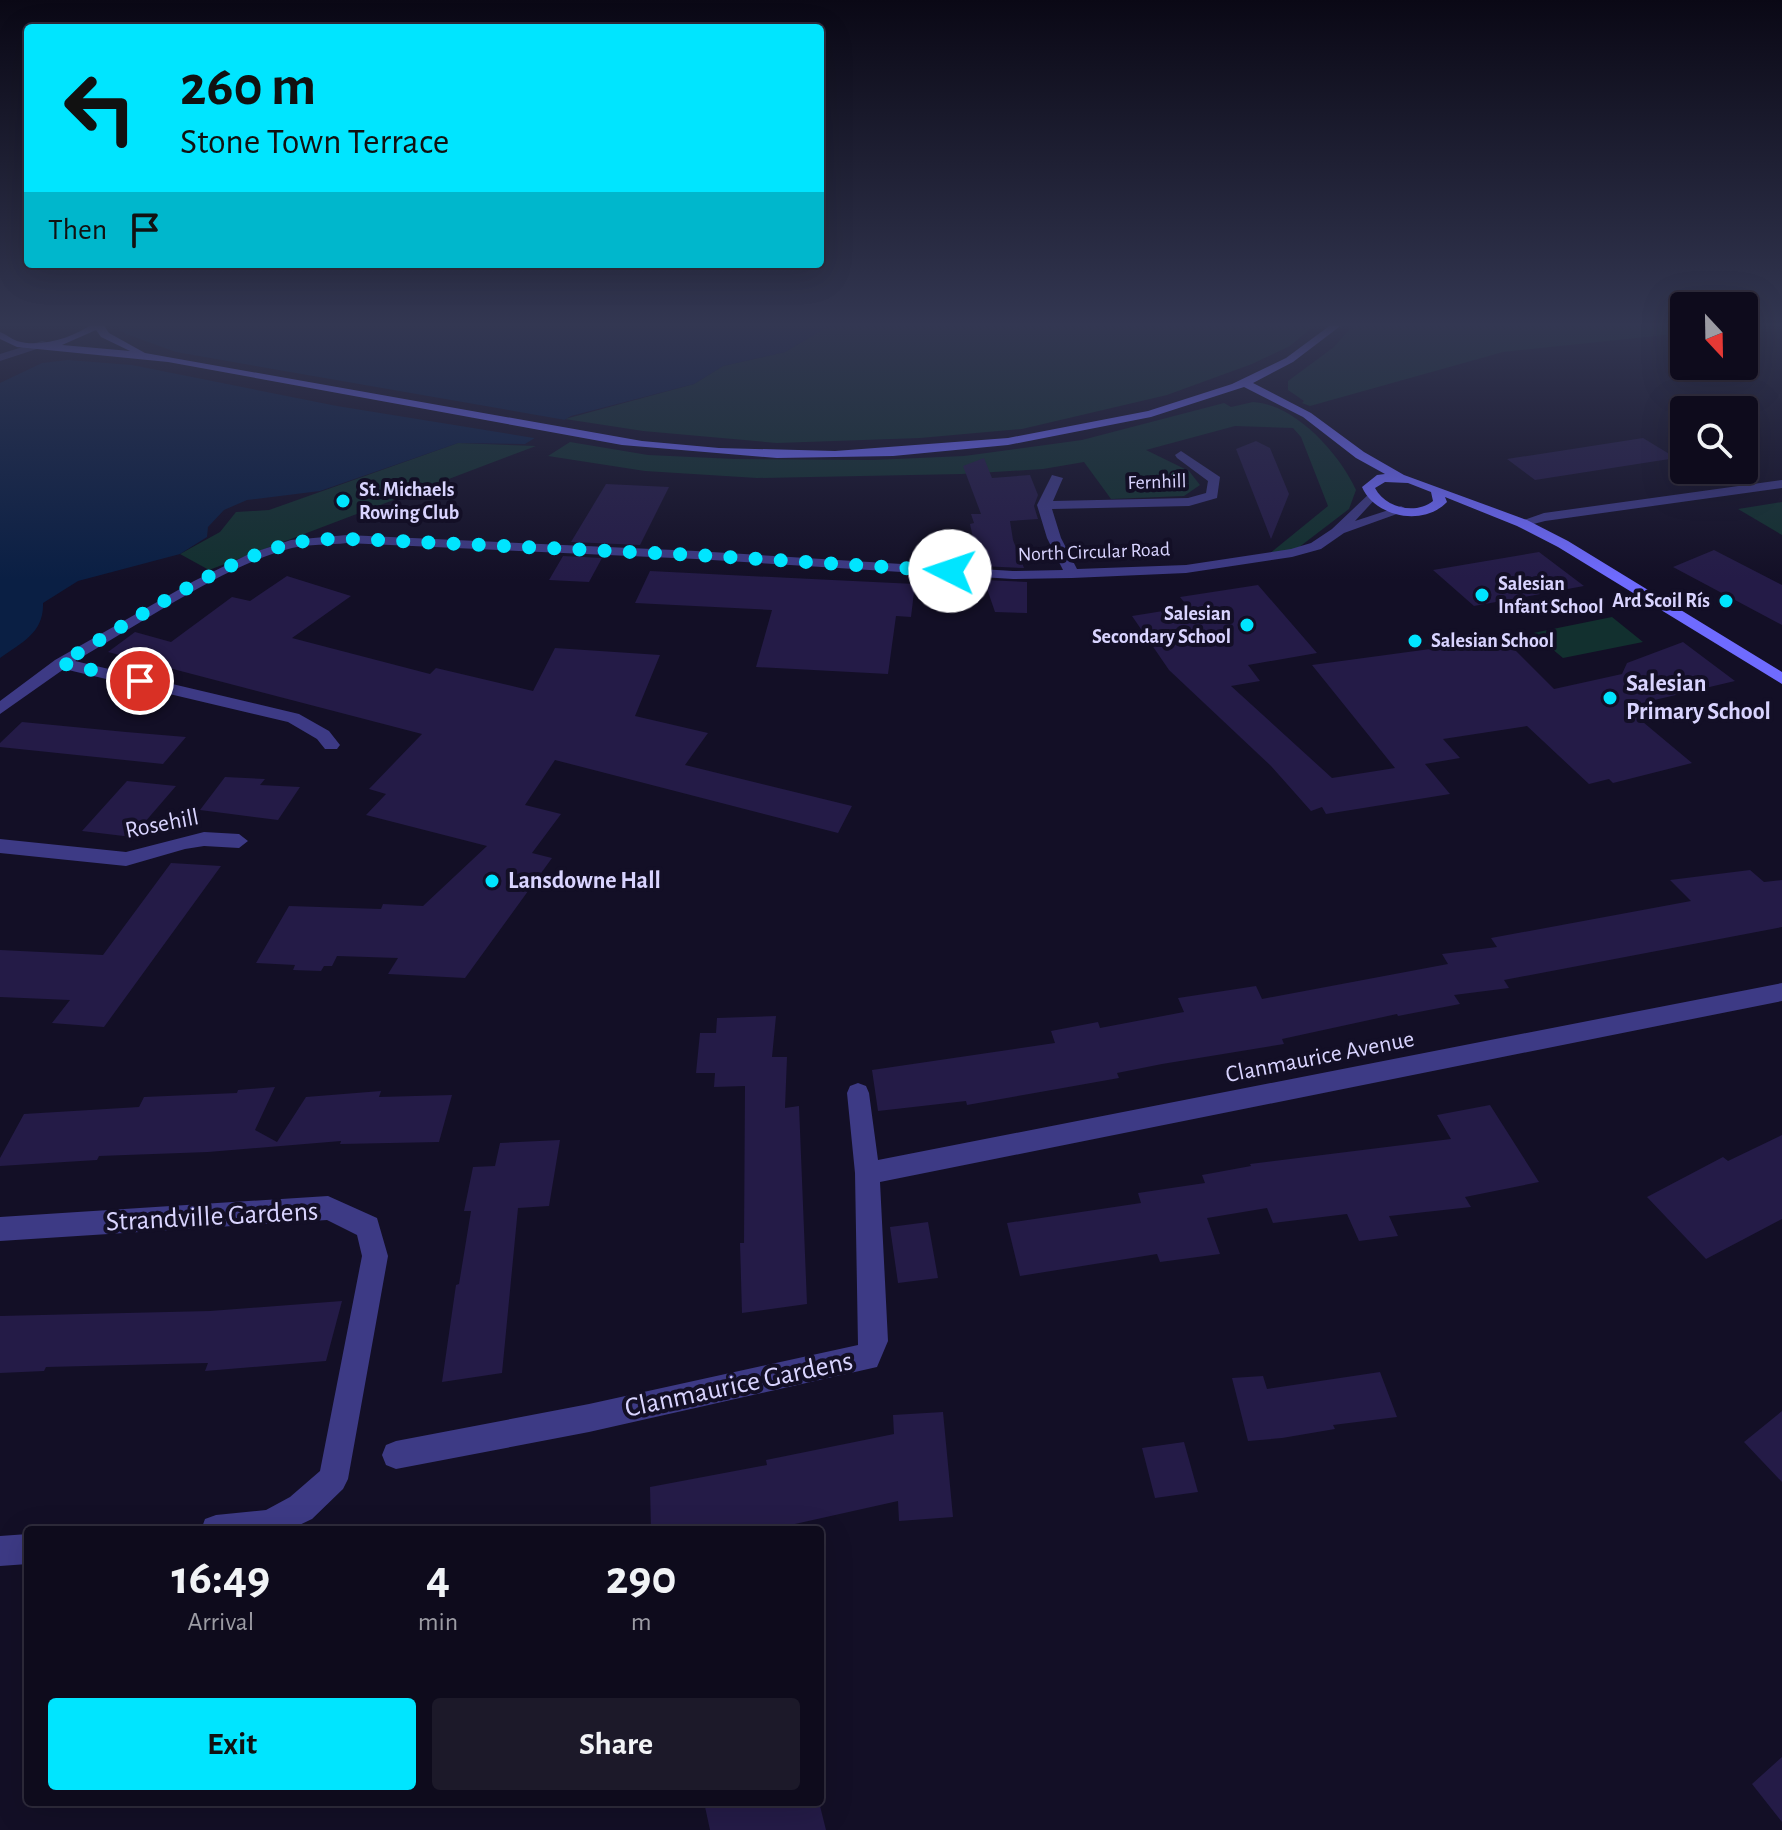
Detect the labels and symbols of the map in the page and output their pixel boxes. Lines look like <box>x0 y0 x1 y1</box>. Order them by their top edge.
north arrow <box>1670 292 1758 380</box>
street label: Fernhill <box>1127 471 1187 493</box>
place label: St. Michaels Rowing Club <box>359 480 459 523</box>
marker: St. Michaels Rowing Club <box>334 492 352 510</box>
position arrow <box>908 529 992 613</box>
street label: North Circular Road <box>1017 539 1171 565</box>
place label: Salesian Infant School <box>1498 574 1603 617</box>
marker: Salesian Infant School <box>1473 586 1491 604</box>
place label: Ard Scoil Rís <box>1612 591 1710 611</box>
marker: Ard Scoil Rís <box>1717 592 1735 610</box>
place label: Salesian Secondary School <box>1092 604 1231 647</box>
marker: Salesian Secondary School <box>1238 616 1256 634</box>
place label: Salesian School <box>1431 631 1554 651</box>
marker: Salesian School <box>1406 632 1424 650</box>
pin <box>106 647 174 715</box>
place label: Salesian Primary School <box>1626 672 1771 724</box>
marker: Salesian Primary School <box>1601 689 1619 707</box>
street label: Rosehill <box>123 805 201 843</box>
place label: Lansdowne Hall <box>508 869 661 893</box>
marker: Lansdowne Hall <box>483 872 501 890</box>
street label: Clanmaurice Avenue <box>1224 1027 1416 1087</box>
street label: Strandville Gardens <box>105 1197 319 1237</box>
street label: Clanmaurice Gardens <box>623 1347 855 1423</box>

